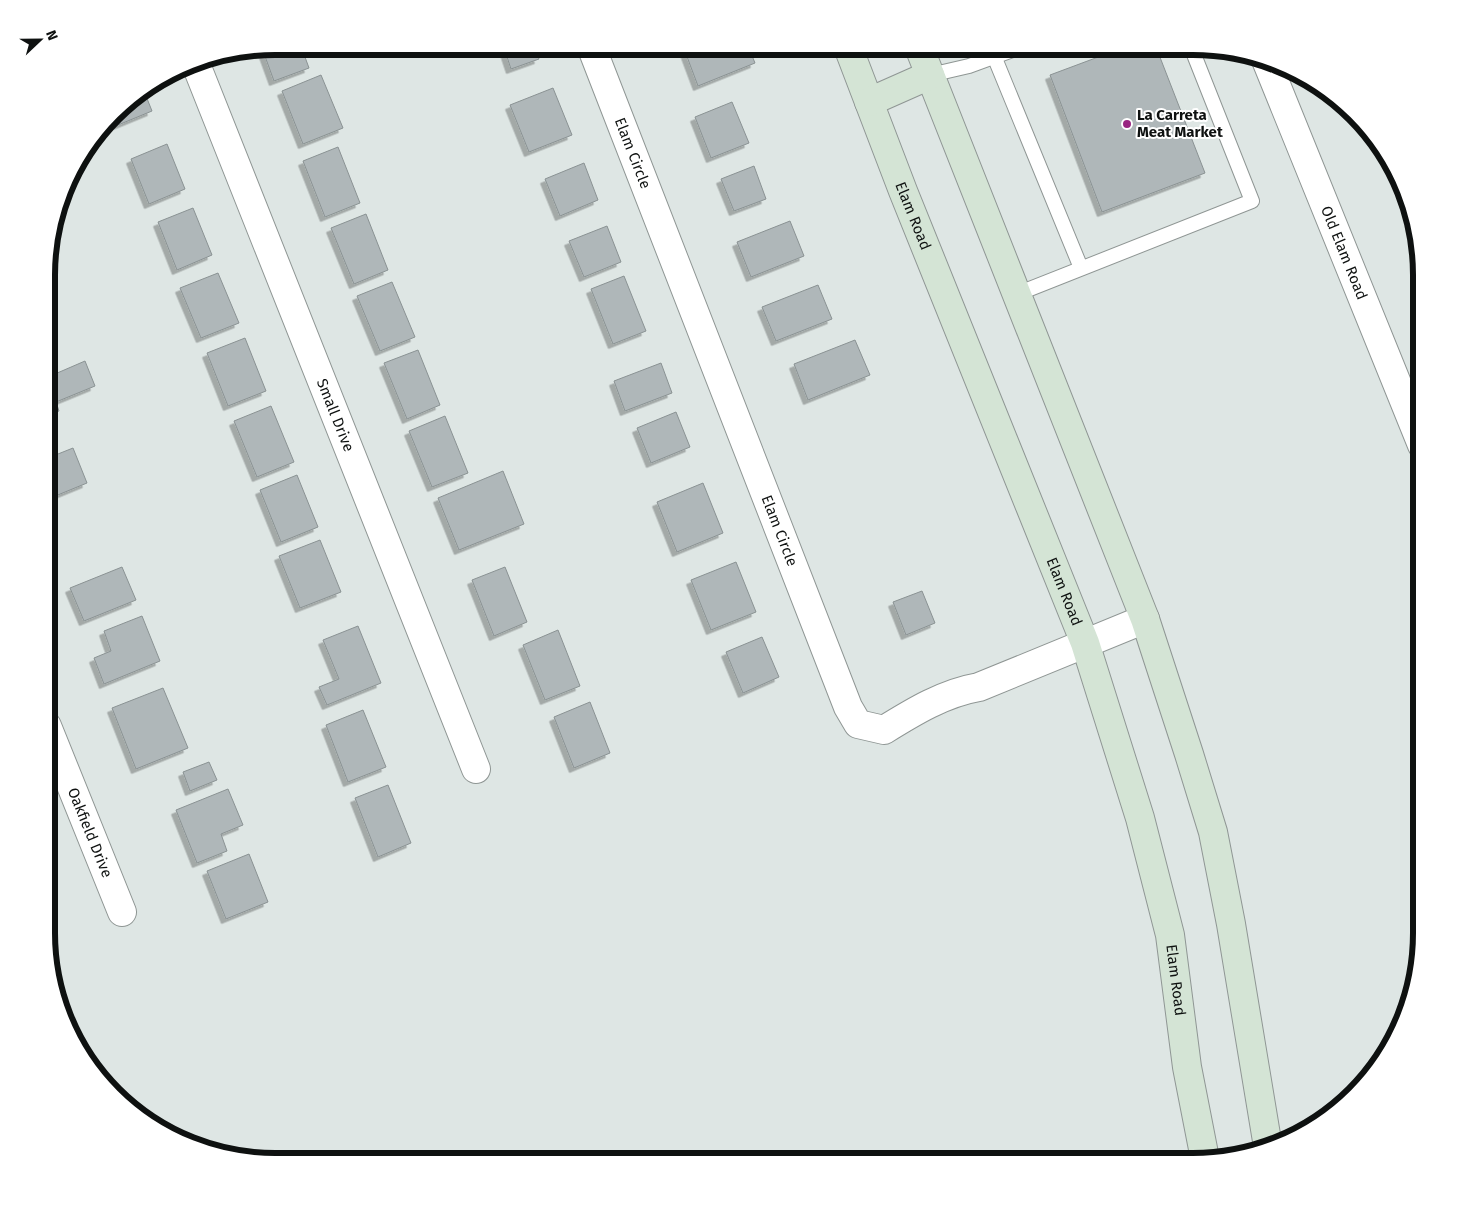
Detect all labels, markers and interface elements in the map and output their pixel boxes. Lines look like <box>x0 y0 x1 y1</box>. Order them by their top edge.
north arrow <box>15 15 65 65</box>
text: N <box>42 28 61 43</box>
place label: La Carreta Meat Market <box>1137 106 1223 141</box>
street label: Elam Circle <box>611 115 655 191</box>
marker: La Carreta Meat Market <box>1121 118 1133 130</box>
street label: Elam Road <box>891 179 935 253</box>
street label: Old Elam Road <box>1317 203 1371 302</box>
street label: Small Drive <box>313 376 358 454</box>
street label: Elam Circle <box>757 492 801 569</box>
street label: Elam Road <box>1043 555 1086 628</box>
street label: Oakfield Drive <box>64 785 116 880</box>
street label: Elam Road <box>1162 943 1189 1017</box>

